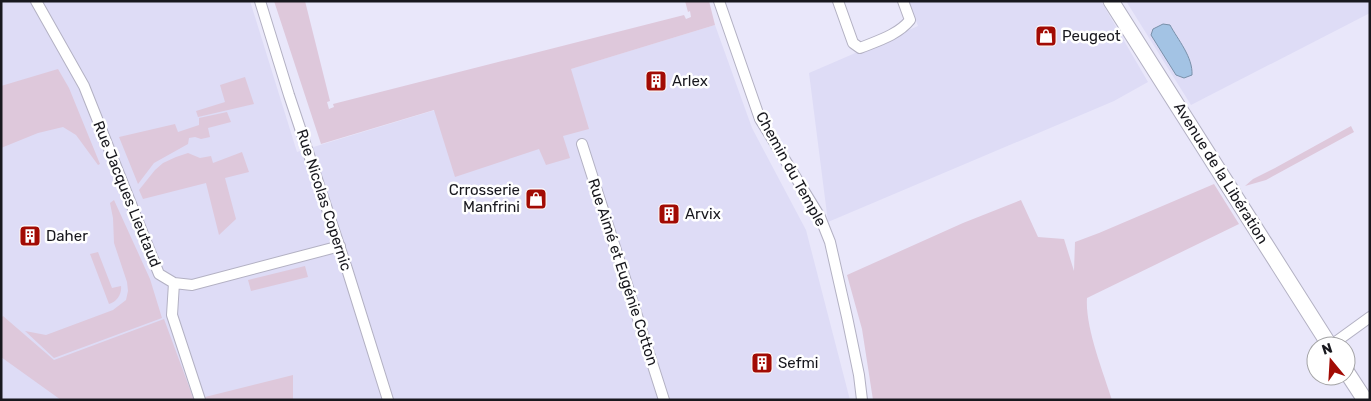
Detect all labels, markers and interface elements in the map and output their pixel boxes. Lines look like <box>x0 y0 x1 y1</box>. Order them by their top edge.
shop icon: Peugeot <box>1034 24 1058 48</box>
place label: Peugeot <box>1062 27 1121 45</box>
building icon: Arlex <box>644 69 668 93</box>
place label: Arlex <box>672 72 708 90</box>
street label: Avenue de la Libération <box>1170 99 1272 247</box>
street label: Chemin du Temple <box>752 108 830 230</box>
street label: Rue Jacques Lieutaud <box>89 118 165 270</box>
street label: Rue Nicolas Copernic <box>293 127 355 273</box>
street label: Rue Aimé et Eugénie Cotton <box>584 176 662 368</box>
place label: Crrosserie Manfrini <box>449 181 520 216</box>
shop icon: Crrosserie Manfrini <box>524 187 548 211</box>
building icon: Arvix <box>657 202 681 226</box>
place label: Arvix <box>685 205 721 223</box>
building icon: Daher <box>18 224 42 248</box>
place label: Daher <box>46 227 88 245</box>
north arrow <box>1306 336 1356 386</box>
text: N <box>1320 339 1335 359</box>
building icon: Sefmi <box>750 351 774 375</box>
place label: Sefmi <box>778 354 818 372</box>

